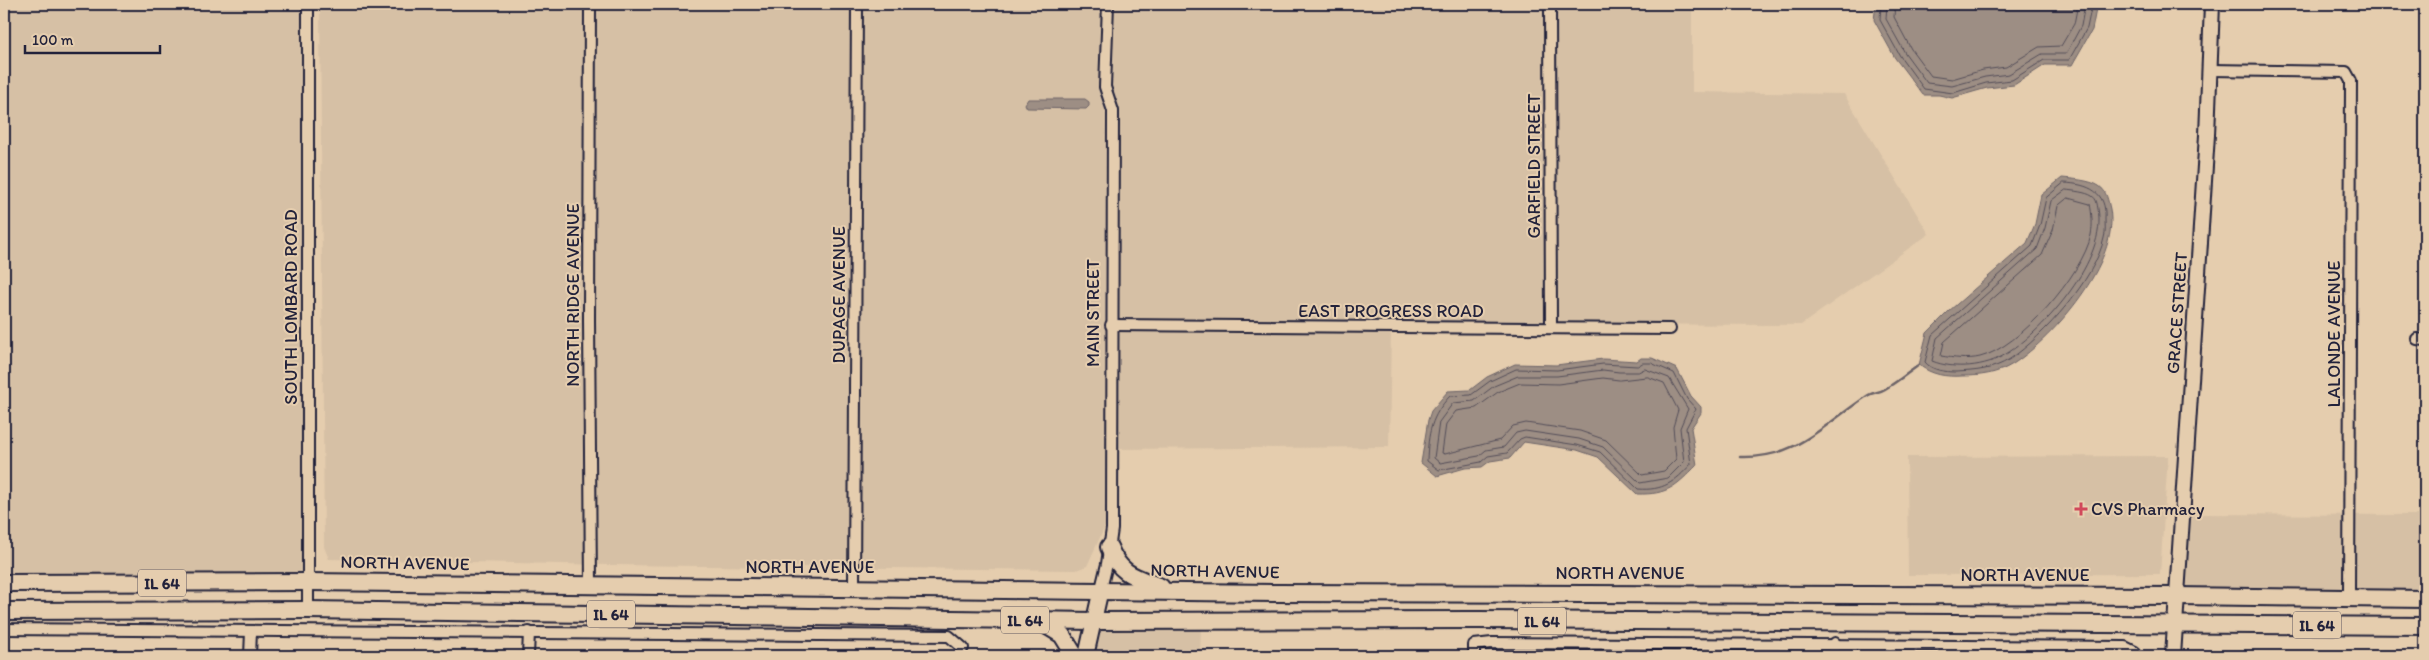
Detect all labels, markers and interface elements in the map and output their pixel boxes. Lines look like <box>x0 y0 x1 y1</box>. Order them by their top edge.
scale bar <box>25 22 160 54</box>
text: 100 m <box>32 31 74 49</box>
street label: GARFIELD STREET <box>1523 94 1545 238</box>
street label: NORTH RIDGE AVENUE <box>562 203 584 387</box>
street label: SOUTH LOMBARD ROAD <box>280 209 302 405</box>
street label: DUPAGE AVENUE <box>828 226 850 364</box>
street label: GRACE STREET <box>2162 251 2192 375</box>
street label: MAIN STREET <box>1082 259 1104 367</box>
street label: LALONDE AVENUE <box>2323 260 2345 408</box>
street label: EAST PROGRESS ROAD <box>1298 300 1484 322</box>
place label: CVS Pharmacy <box>2091 498 2205 520</box>
marker: CVS Pharmacy <box>2075 503 2087 515</box>
street label: NORTH AVENUE <box>340 551 470 575</box>
street label: NORTH AVENUE <box>745 556 875 578</box>
street label: NORTH AVENUE <box>1150 559 1280 583</box>
street label: NORTH AVENUE <box>1555 562 1685 584</box>
street label: NORTH AVENUE <box>1960 564 2090 586</box>
road number: IL 64 <box>138 570 186 596</box>
road number: IL 64 <box>587 600 635 628</box>
road number: IL 64 <box>1001 606 1049 634</box>
road number: IL 64 <box>1518 608 1566 634</box>
road number: IL 64 <box>2293 612 2341 638</box>

